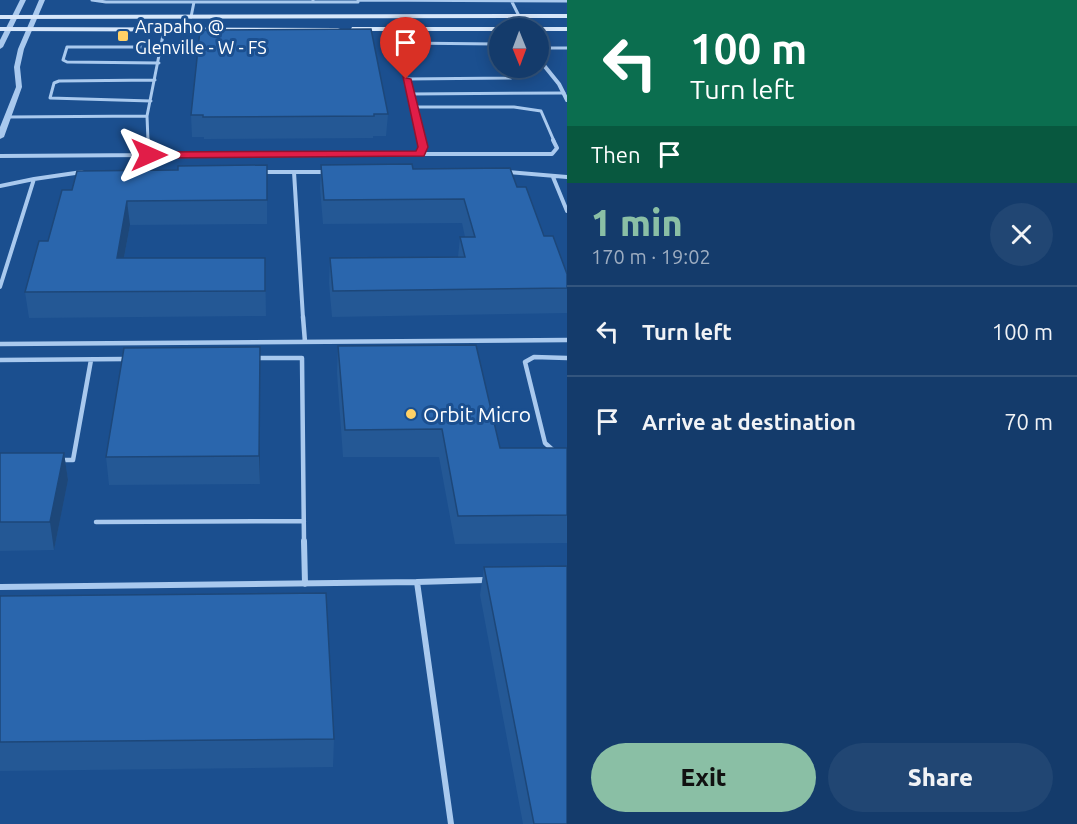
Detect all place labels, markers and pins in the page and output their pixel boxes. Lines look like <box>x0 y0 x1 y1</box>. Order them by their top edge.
place label: Arapaho @ Glenville - W - FS <box>135 16 267 57</box>
pin <box>380 17 431 79</box>
marker: Arapaho @ Glenville - W - FS <box>116 29 130 43</box>
place label: Orbit Micro <box>423 402 531 426</box>
marker: Orbit Micro <box>404 407 418 421</box>

